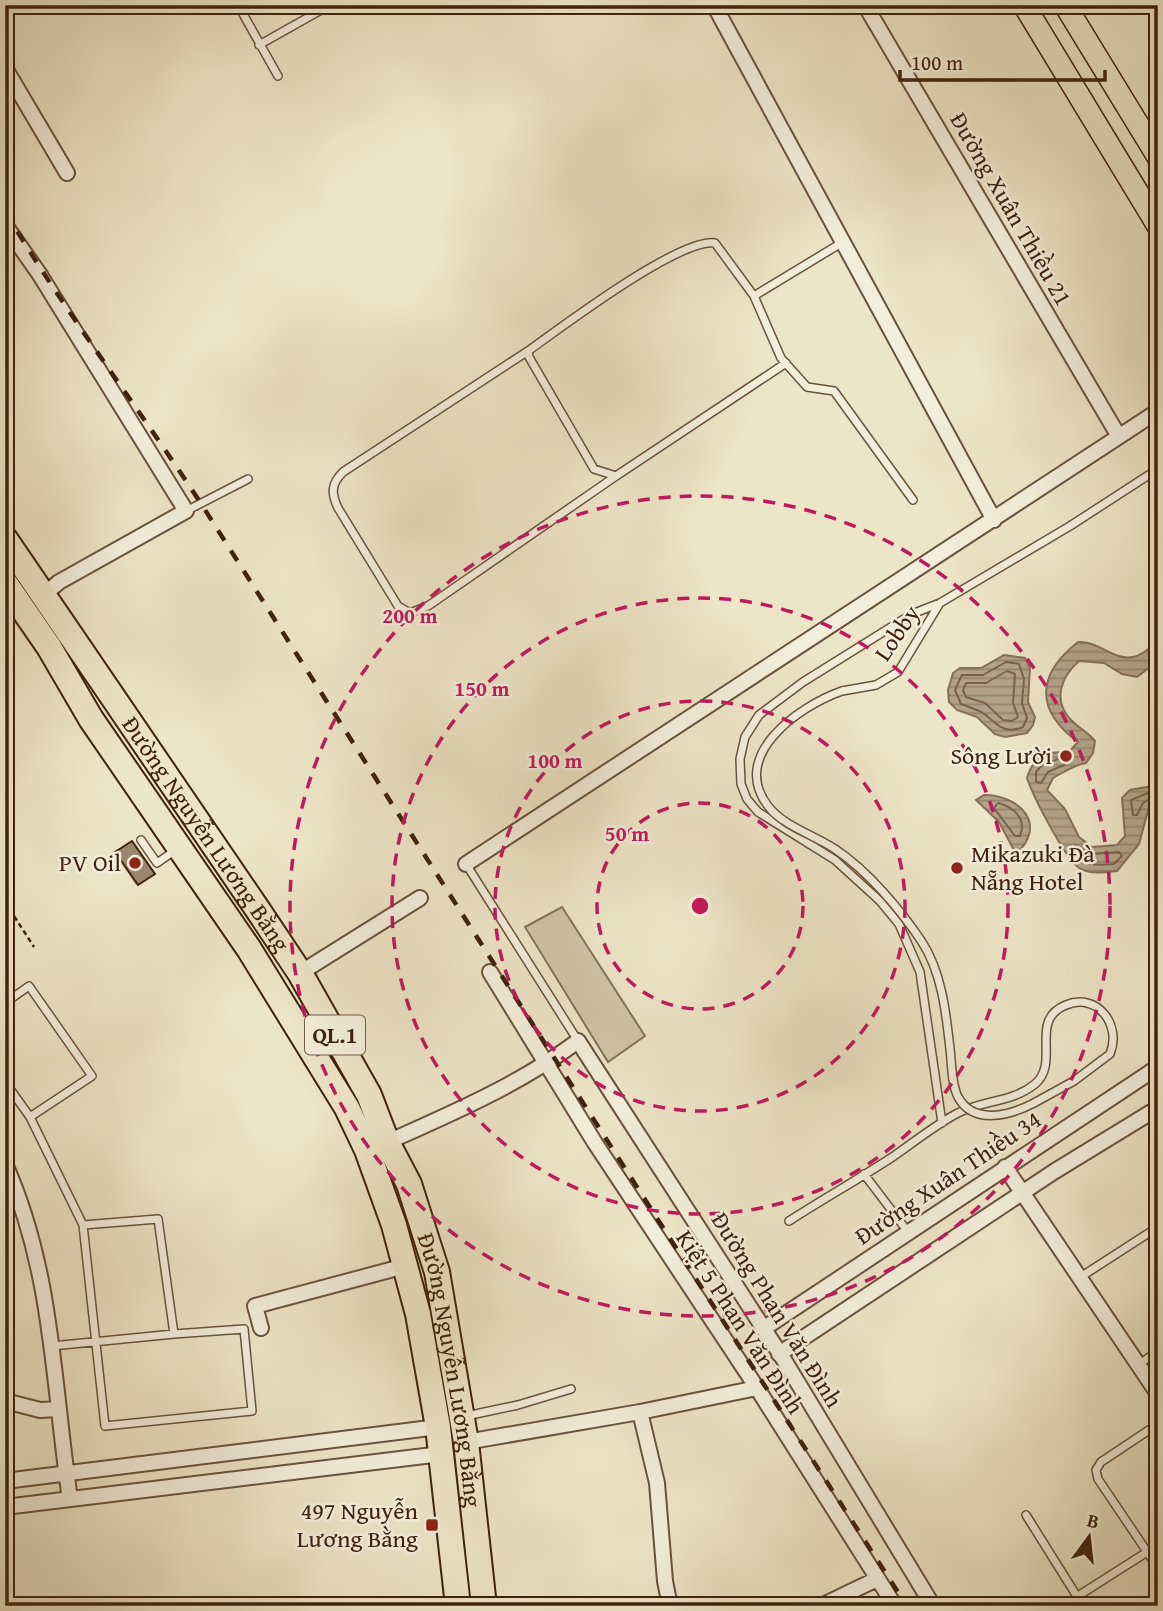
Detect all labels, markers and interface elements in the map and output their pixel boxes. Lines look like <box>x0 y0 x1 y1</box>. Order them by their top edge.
scale bar <box>900 38 1105 82</box>
text: 100 m <box>911 47 963 78</box>
street label: Đường Xuân Thiều 21 <box>942 106 1081 312</box>
street label: Lobby <box>865 598 928 668</box>
text: 200 m <box>382 600 438 631</box>
text: 150 m <box>454 673 510 704</box>
street label: Đường Nguyễn Lương Bằng <box>114 709 299 958</box>
place label: Sông Lười <box>950 738 1052 773</box>
text: 100 m <box>527 745 583 776</box>
marker: Sông Lười <box>1058 748 1074 764</box>
text: 50 m <box>605 818 649 849</box>
place label: Mikazuki Đà Nẵng Hotel <box>971 836 1095 899</box>
place label: PV Oil <box>59 845 121 880</box>
marker: PV Oil <box>127 855 143 871</box>
marker: Mikazuki Đà Nẵng Hotel <box>949 860 965 876</box>
centre of rings <box>688 894 712 918</box>
road number: QL.1 <box>305 1016 365 1054</box>
street label: Đường Xuân Thiều 34 <box>848 1102 1048 1253</box>
street label: Đường Phan Văn Đình <box>703 1205 852 1415</box>
street label: Kiệt 5 Phan Văn Đình <box>668 1223 813 1421</box>
street label: Đường Nguyễn Lương Bằng <box>409 1228 491 1509</box>
place label: 497 Nguyễn Lương Bằng <box>297 1493 419 1556</box>
north arrow <box>1054 1502 1124 1572</box>
text: B <box>1084 1506 1103 1536</box>
marker: 497 Nguyễn Lương Bằng <box>424 1517 440 1533</box>

